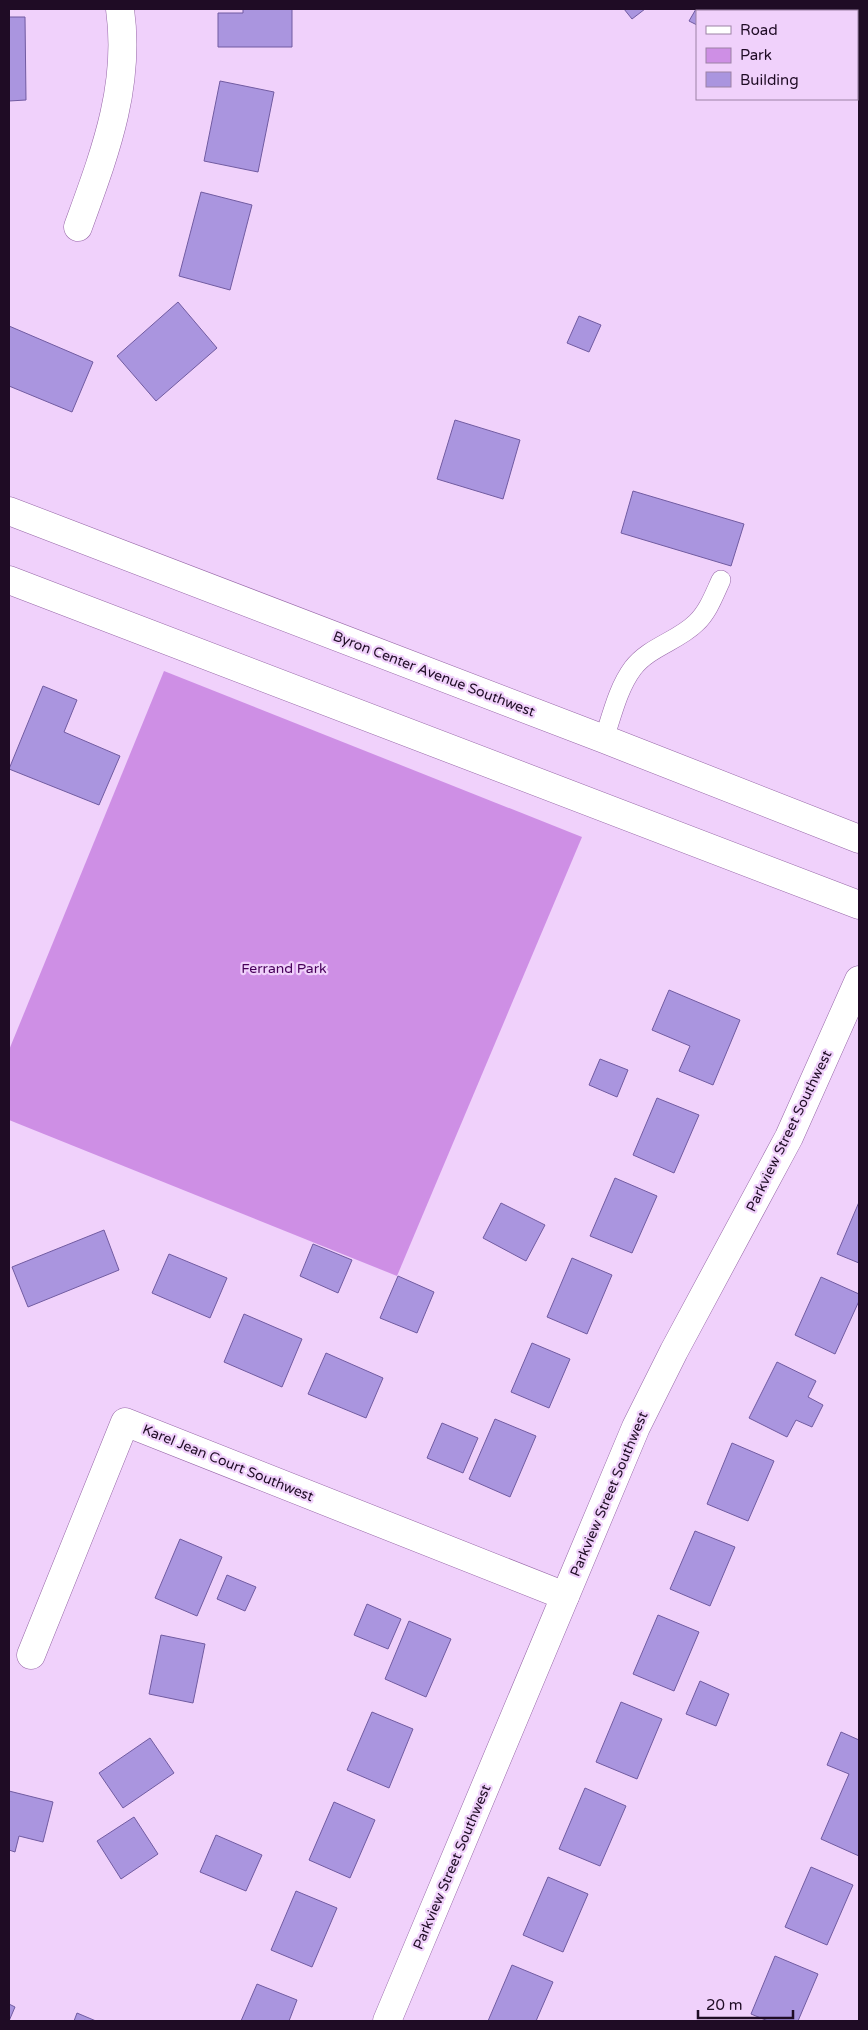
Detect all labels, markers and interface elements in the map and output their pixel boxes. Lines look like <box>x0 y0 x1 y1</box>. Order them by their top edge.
legend <box>696 10 858 100</box>
text: Road <box>740 21 778 39</box>
text: Park <box>740 46 772 64</box>
text: Building <box>740 71 799 89</box>
street label: Byron Center Avenue Southwest <box>331 628 538 721</box>
park label: Ferrand Park <box>241 960 327 977</box>
street label: Parkview Street Southwest <box>742 1047 836 1214</box>
street label: Parkview Street Southwest <box>567 1408 652 1579</box>
street label: Karel Jean Court Southwest <box>140 1421 317 1505</box>
street label: Parkview Street Southwest <box>410 1781 495 1952</box>
scale bar <box>698 1988 793 2020</box>
text: 20 m <box>706 1996 743 2014</box>

